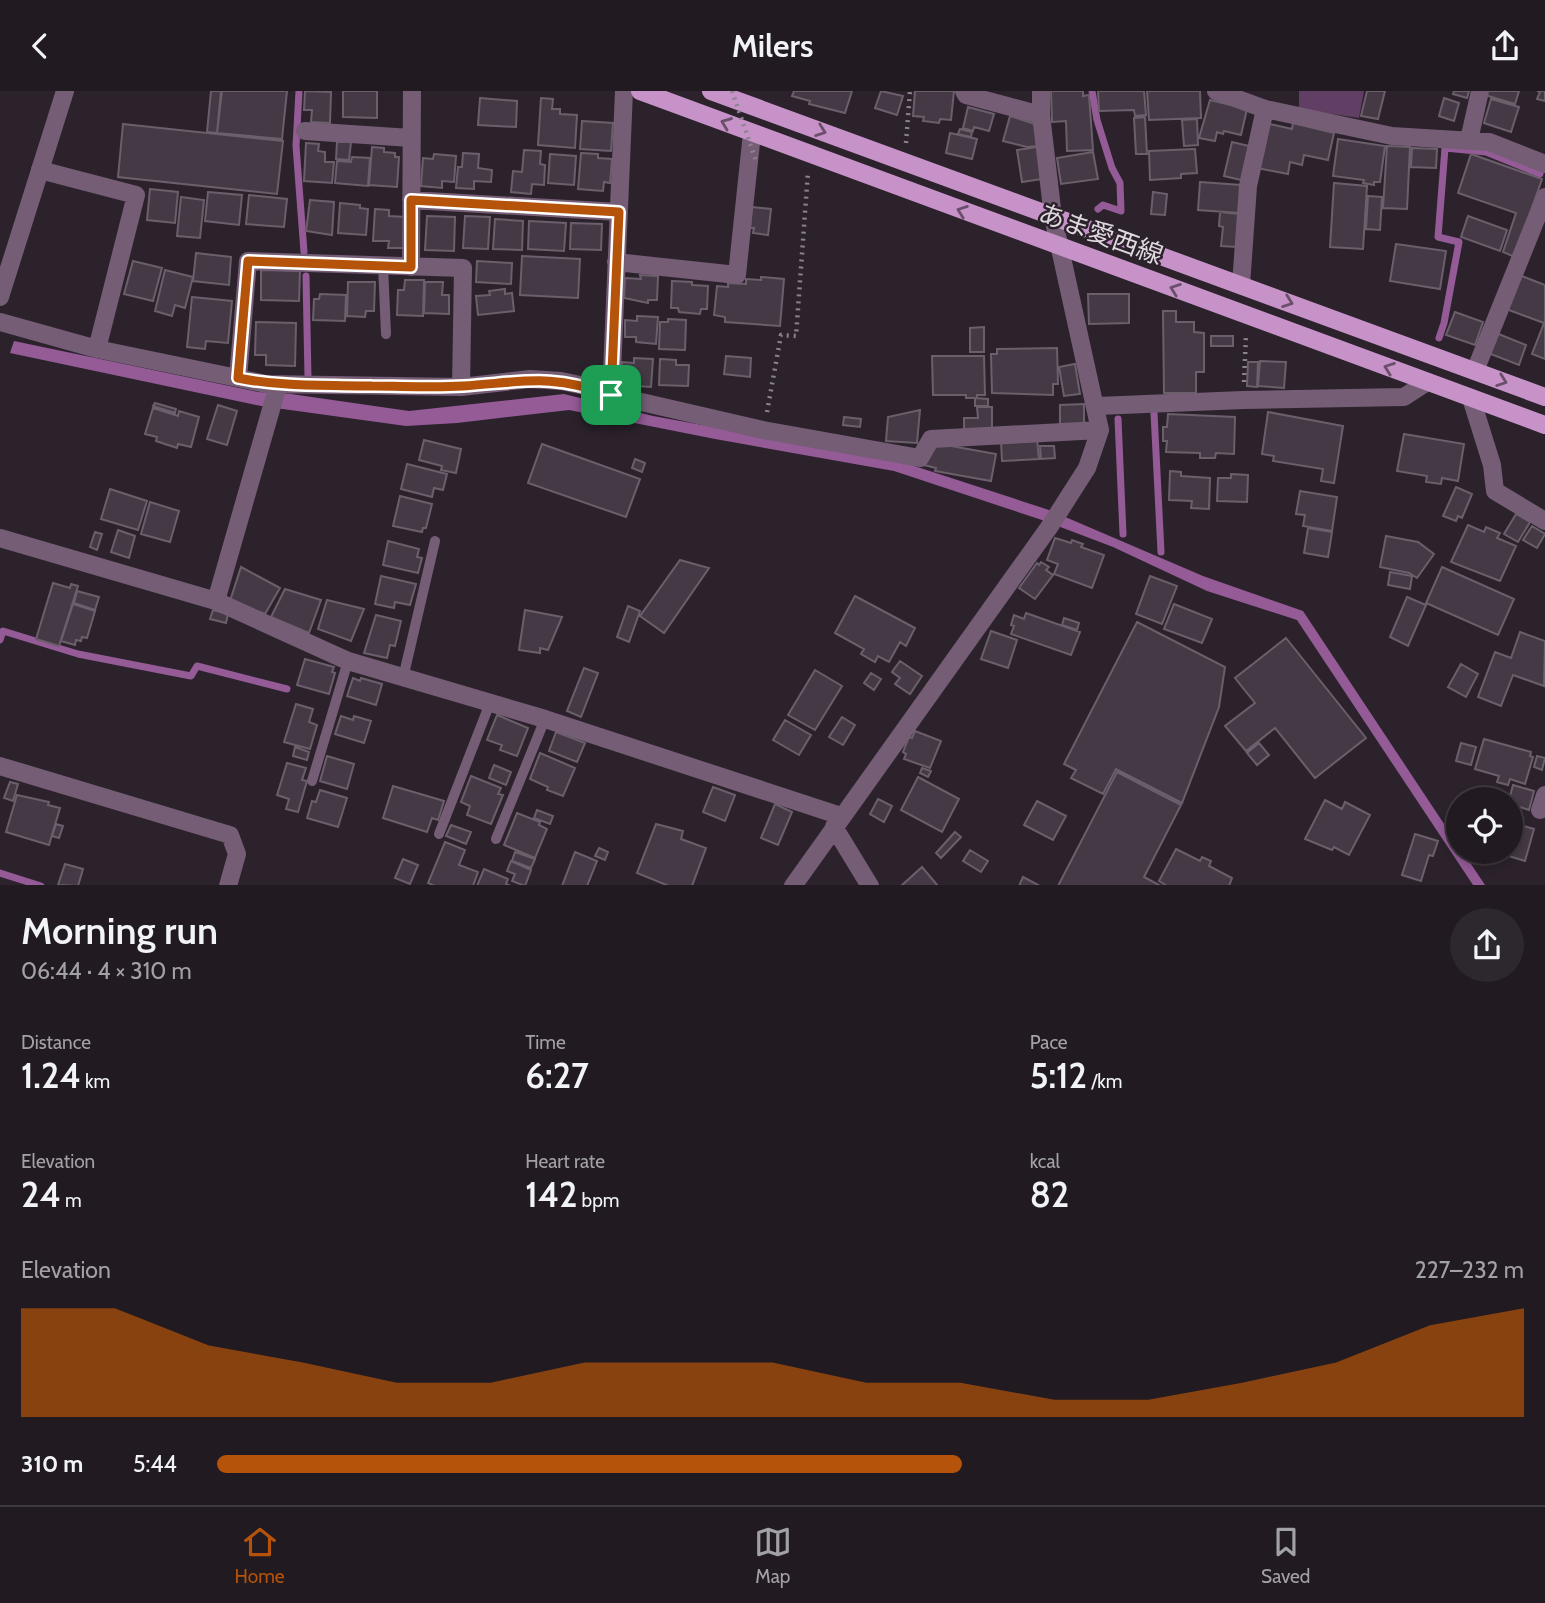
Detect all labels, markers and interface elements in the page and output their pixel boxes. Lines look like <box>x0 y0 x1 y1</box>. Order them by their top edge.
text: Milers <box>732 26 813 65</box>
icon: back <box>21 27 59 65</box>
icon: share <box>1486 27 1524 65</box>
one-way arrow <box>720 117 732 131</box>
one-way arrow <box>815 123 827 137</box>
street label: あま愛西線 <box>1034 197 1168 271</box>
one-way arrow <box>956 205 968 219</box>
one-way arrow <box>1170 284 1182 298</box>
one-way arrow <box>1282 294 1294 308</box>
one-way arrow <box>1383 362 1395 376</box>
pin <box>581 365 641 425</box>
one-way arrow <box>1495 373 1507 387</box>
icon: arrive <box>592 376 630 414</box>
map controls <box>1446 787 1523 864</box>
button: locate <box>1446 787 1523 864</box>
text: Morning run <box>21 907 218 954</box>
button: share <box>1450 908 1524 982</box>
text: 06:44 · 4 × 310 m <box>21 957 192 985</box>
text: Distance <box>21 1031 91 1054</box>
text: Time <box>525 1031 566 1054</box>
text: Pace <box>1030 1031 1068 1054</box>
text: 1.24 <box>21 1054 81 1097</box>
text: 6:27 <box>525 1054 589 1097</box>
text: 5:12 <box>1030 1054 1087 1097</box>
text: km <box>81 1070 110 1093</box>
text: /km <box>1087 1070 1123 1093</box>
text: Elevation <box>21 1150 95 1173</box>
text: Heart rate <box>525 1150 605 1173</box>
text: kcal <box>1030 1150 1060 1173</box>
text: 24 <box>21 1173 61 1216</box>
text: 142 <box>525 1173 577 1216</box>
text: 82 <box>1030 1173 1069 1216</box>
text: m <box>61 1189 82 1212</box>
text: bpm <box>577 1189 619 1212</box>
text: Elevation <box>21 1256 111 1284</box>
text: 227–232 m <box>1415 1256 1524 1284</box>
text: 310 m <box>21 1450 83 1478</box>
text: 5:44 <box>133 1450 177 1478</box>
tab: Home <box>235 1523 285 1588</box>
tab: Map <box>754 1523 792 1588</box>
tab: Saved <box>1261 1523 1310 1588</box>

